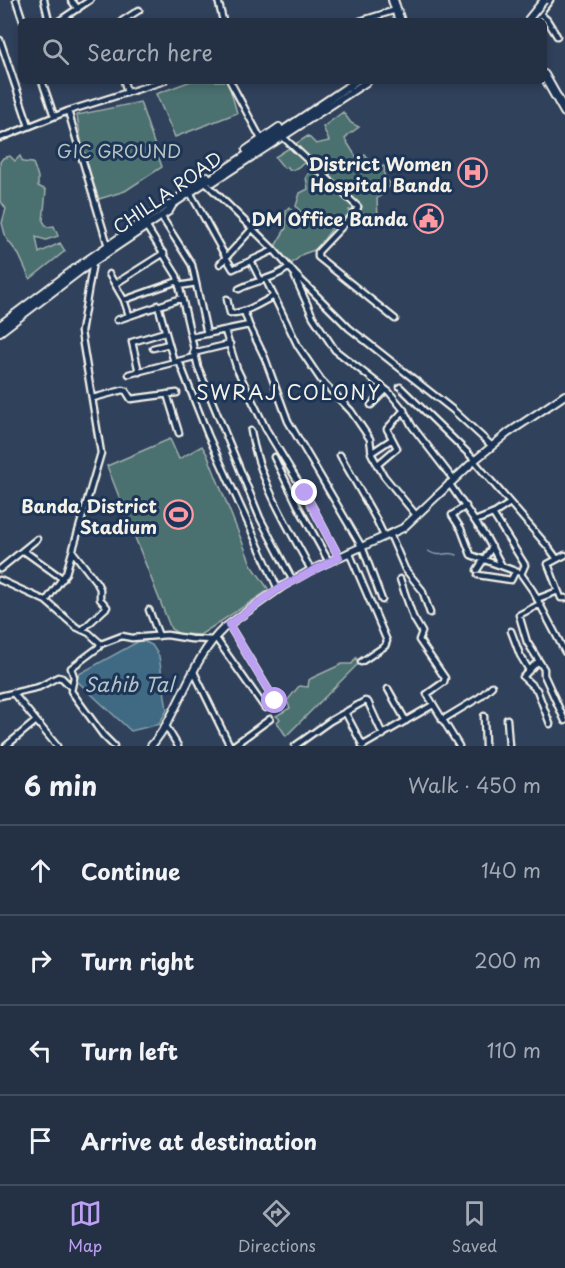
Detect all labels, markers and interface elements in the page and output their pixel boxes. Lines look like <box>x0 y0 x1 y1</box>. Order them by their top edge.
search box <box>18 18 547 84</box>
icon: search <box>39 35 72 68</box>
text: Search here <box>87 35 213 68</box>
park label: GIC GROUND <box>57 137 181 164</box>
street label: CHILLA ROAD <box>107 144 227 240</box>
place label: District Women Hospital Banda <box>309 150 453 198</box>
hospital icon: District Women Hospital Banda <box>457 157 489 189</box>
public building icon: DM Office Banda <box>413 202 445 234</box>
place label: DM Office Banda <box>251 205 409 232</box>
district label: SWRAJ COLONY <box>196 377 382 407</box>
route end <box>291 479 317 505</box>
place label: Banda District Stadium <box>21 492 158 540</box>
sports icon: Banda District Stadium <box>162 499 194 531</box>
water label: Sahib Tal <box>84 669 177 699</box>
route start <box>261 687 287 713</box>
text: 6 min <box>24 766 97 805</box>
text: Walk · 450 m <box>408 770 541 800</box>
icon: ahead <box>24 854 57 887</box>
text: Continue <box>81 854 180 887</box>
text: 140 m <box>481 855 541 885</box>
icon: right <box>24 944 57 977</box>
text: Turn right <box>81 944 194 977</box>
text: 200 m <box>474 945 541 975</box>
icon: left <box>24 1034 57 1067</box>
text: Turn left <box>81 1034 178 1067</box>
text: 110 m <box>487 1035 541 1065</box>
icon: arrive <box>24 1124 57 1157</box>
text: Arrive at destination <box>81 1124 317 1157</box>
tab: Map <box>68 1197 102 1257</box>
tab: Directions <box>238 1197 316 1257</box>
tab: Saved <box>452 1197 497 1257</box>

